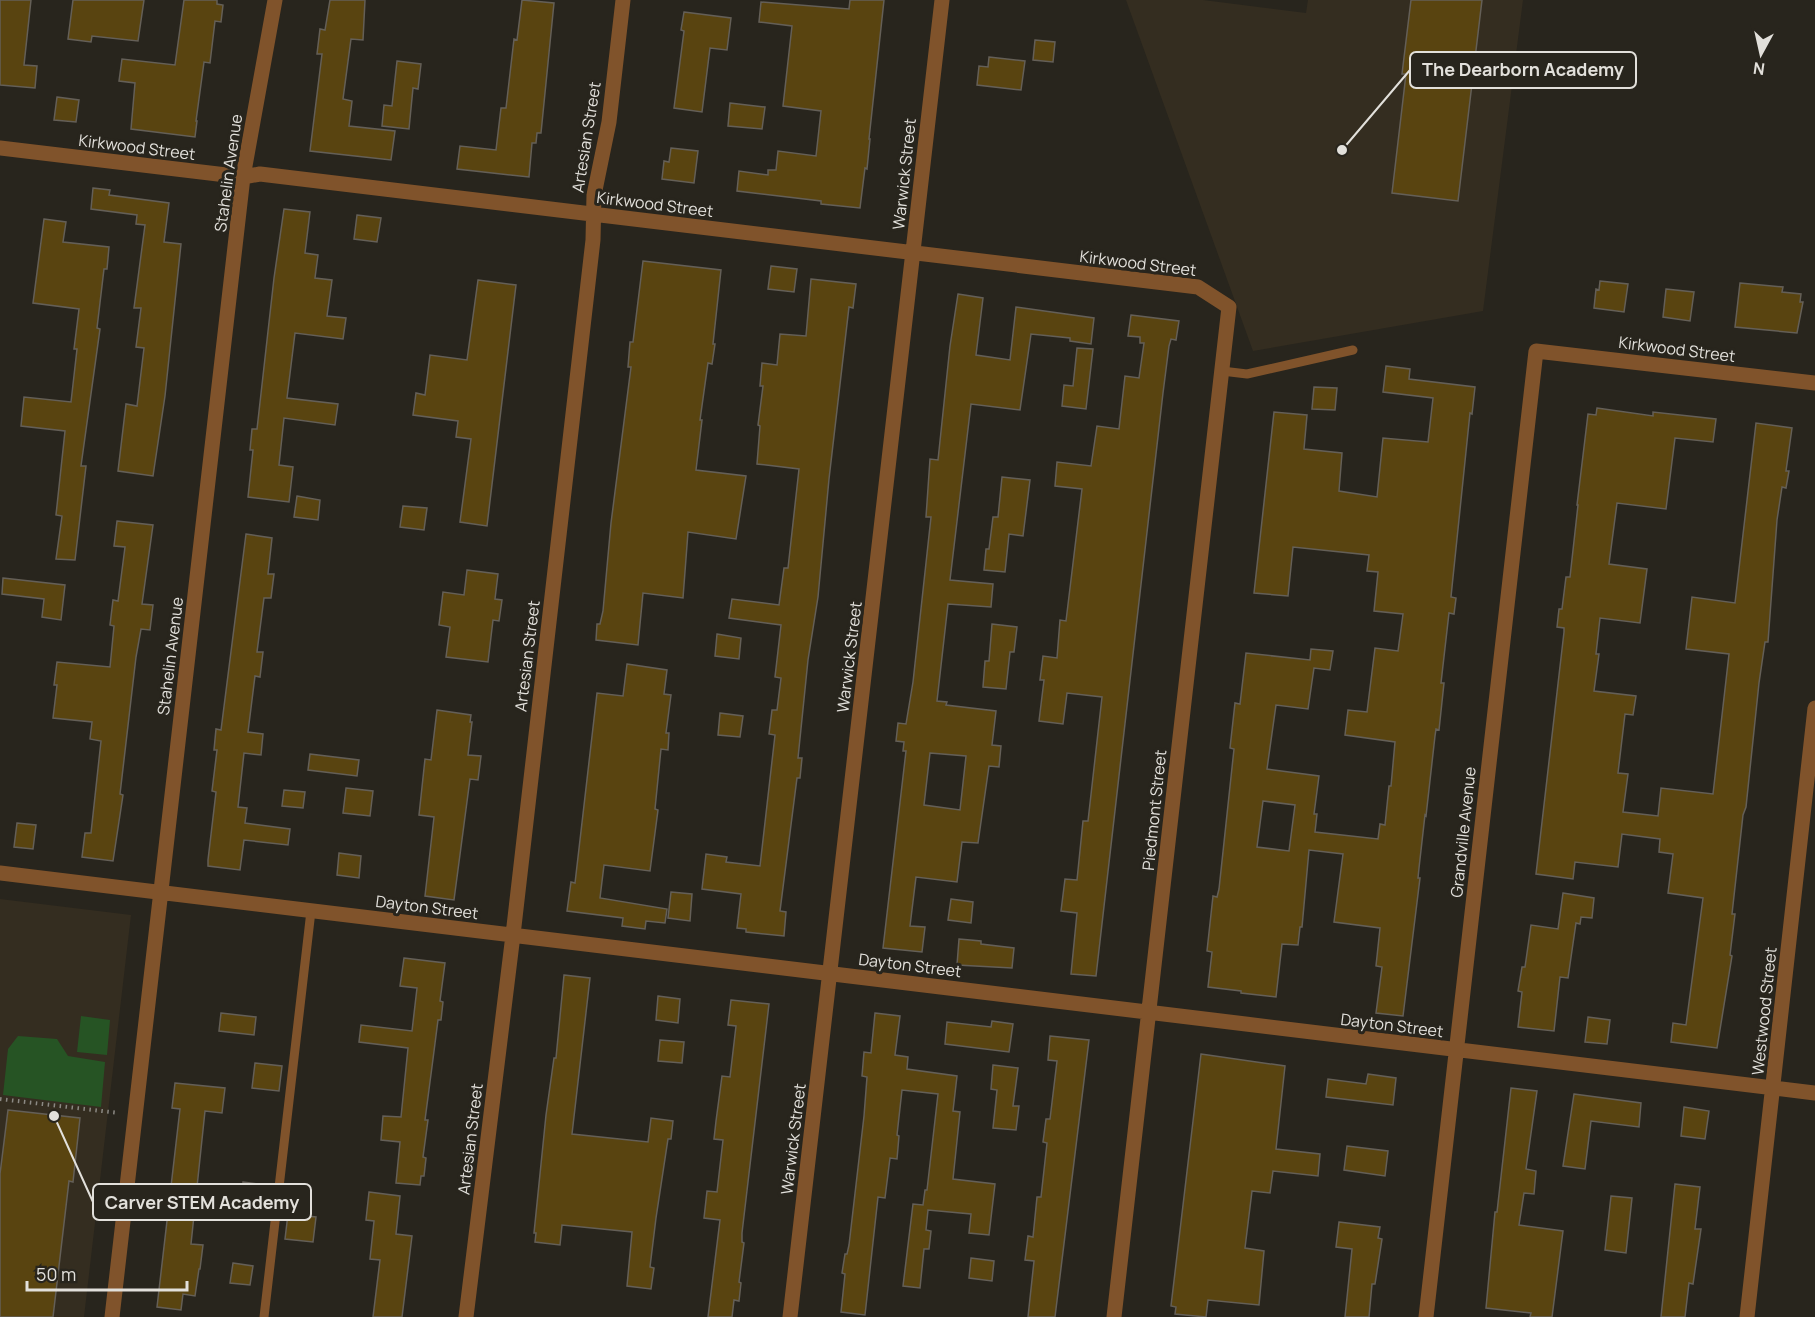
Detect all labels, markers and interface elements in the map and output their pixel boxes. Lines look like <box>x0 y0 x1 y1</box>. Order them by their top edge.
north arrow <box>1731 24 1791 84</box>
callout: The Dearborn Academy <box>1410 52 1636 88</box>
text: The Dearborn Academy <box>1422 57 1624 81</box>
text: N <box>1752 57 1766 81</box>
street label: Artesian Street <box>566 80 606 194</box>
street label: Stahelin Avenue <box>209 113 247 233</box>
street label: Warwick Street <box>887 117 921 231</box>
street label: Kirkwood Street <box>77 129 197 165</box>
street label: Kirkwood Street <box>595 186 715 222</box>
street label: Kirkwood Street <box>1078 245 1198 281</box>
street label: Kirkwood Street <box>1617 331 1737 367</box>
street label: Stahelin Avenue <box>152 596 188 716</box>
street label: Artesian Street <box>509 599 545 713</box>
street label: Warwick Street <box>831 600 867 714</box>
street label: Piedmont Street <box>1137 749 1171 871</box>
street label: Grandville Avenue <box>1445 766 1481 898</box>
street label: Dayton Street <box>374 890 480 924</box>
street label: Westwood Street <box>1746 946 1782 1076</box>
street label: Dayton Street <box>857 948 963 982</box>
street label: Dayton Street <box>1339 1008 1445 1042</box>
street label: Artesian Street <box>452 1082 488 1196</box>
street label: Warwick Street <box>775 1082 811 1196</box>
callout: Carver STEM Academy <box>93 1184 311 1220</box>
text: Carver STEM Academy <box>105 1190 299 1214</box>
scale bar <box>27 1254 188 1292</box>
text: 50 m <box>36 1262 76 1286</box>

